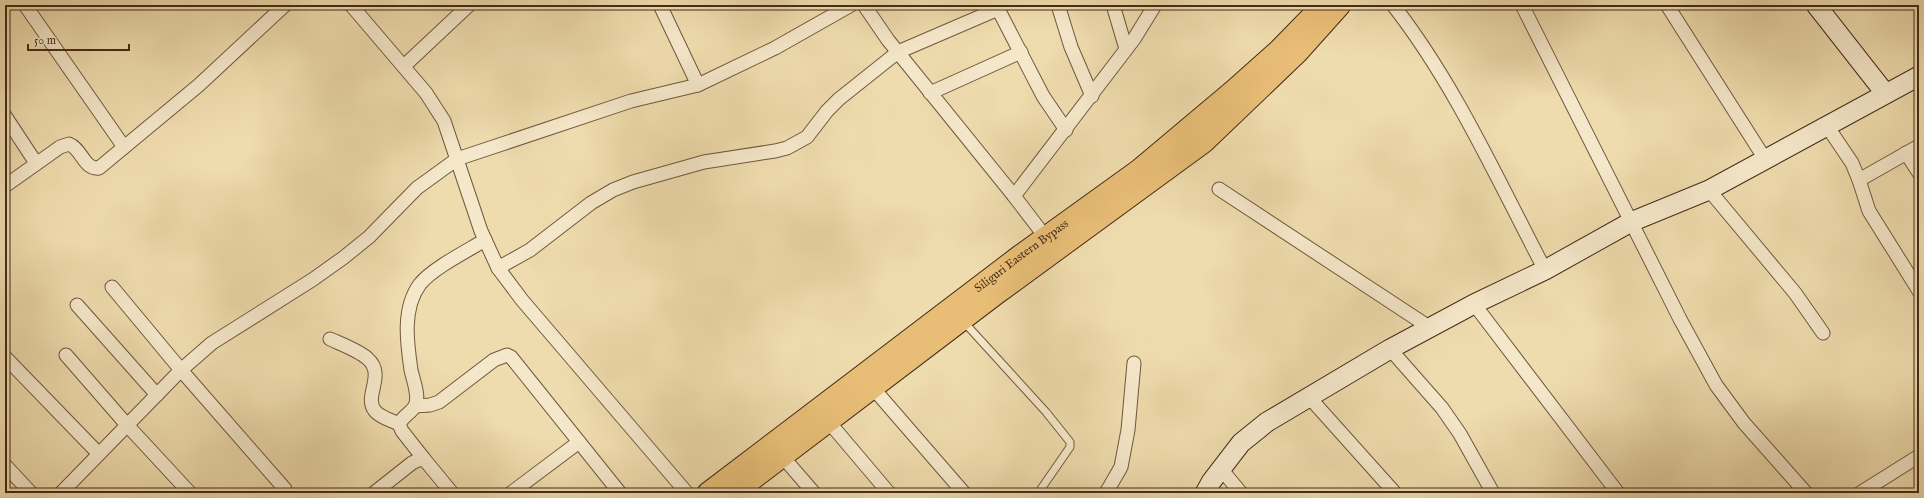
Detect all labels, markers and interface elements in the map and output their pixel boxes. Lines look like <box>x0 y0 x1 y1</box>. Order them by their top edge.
scale bar <box>28 26 129 52</box>
text: 50 m <box>34 33 56 48</box>
street label: Siliguri Eastern Bypass <box>971 216 1071 296</box>

